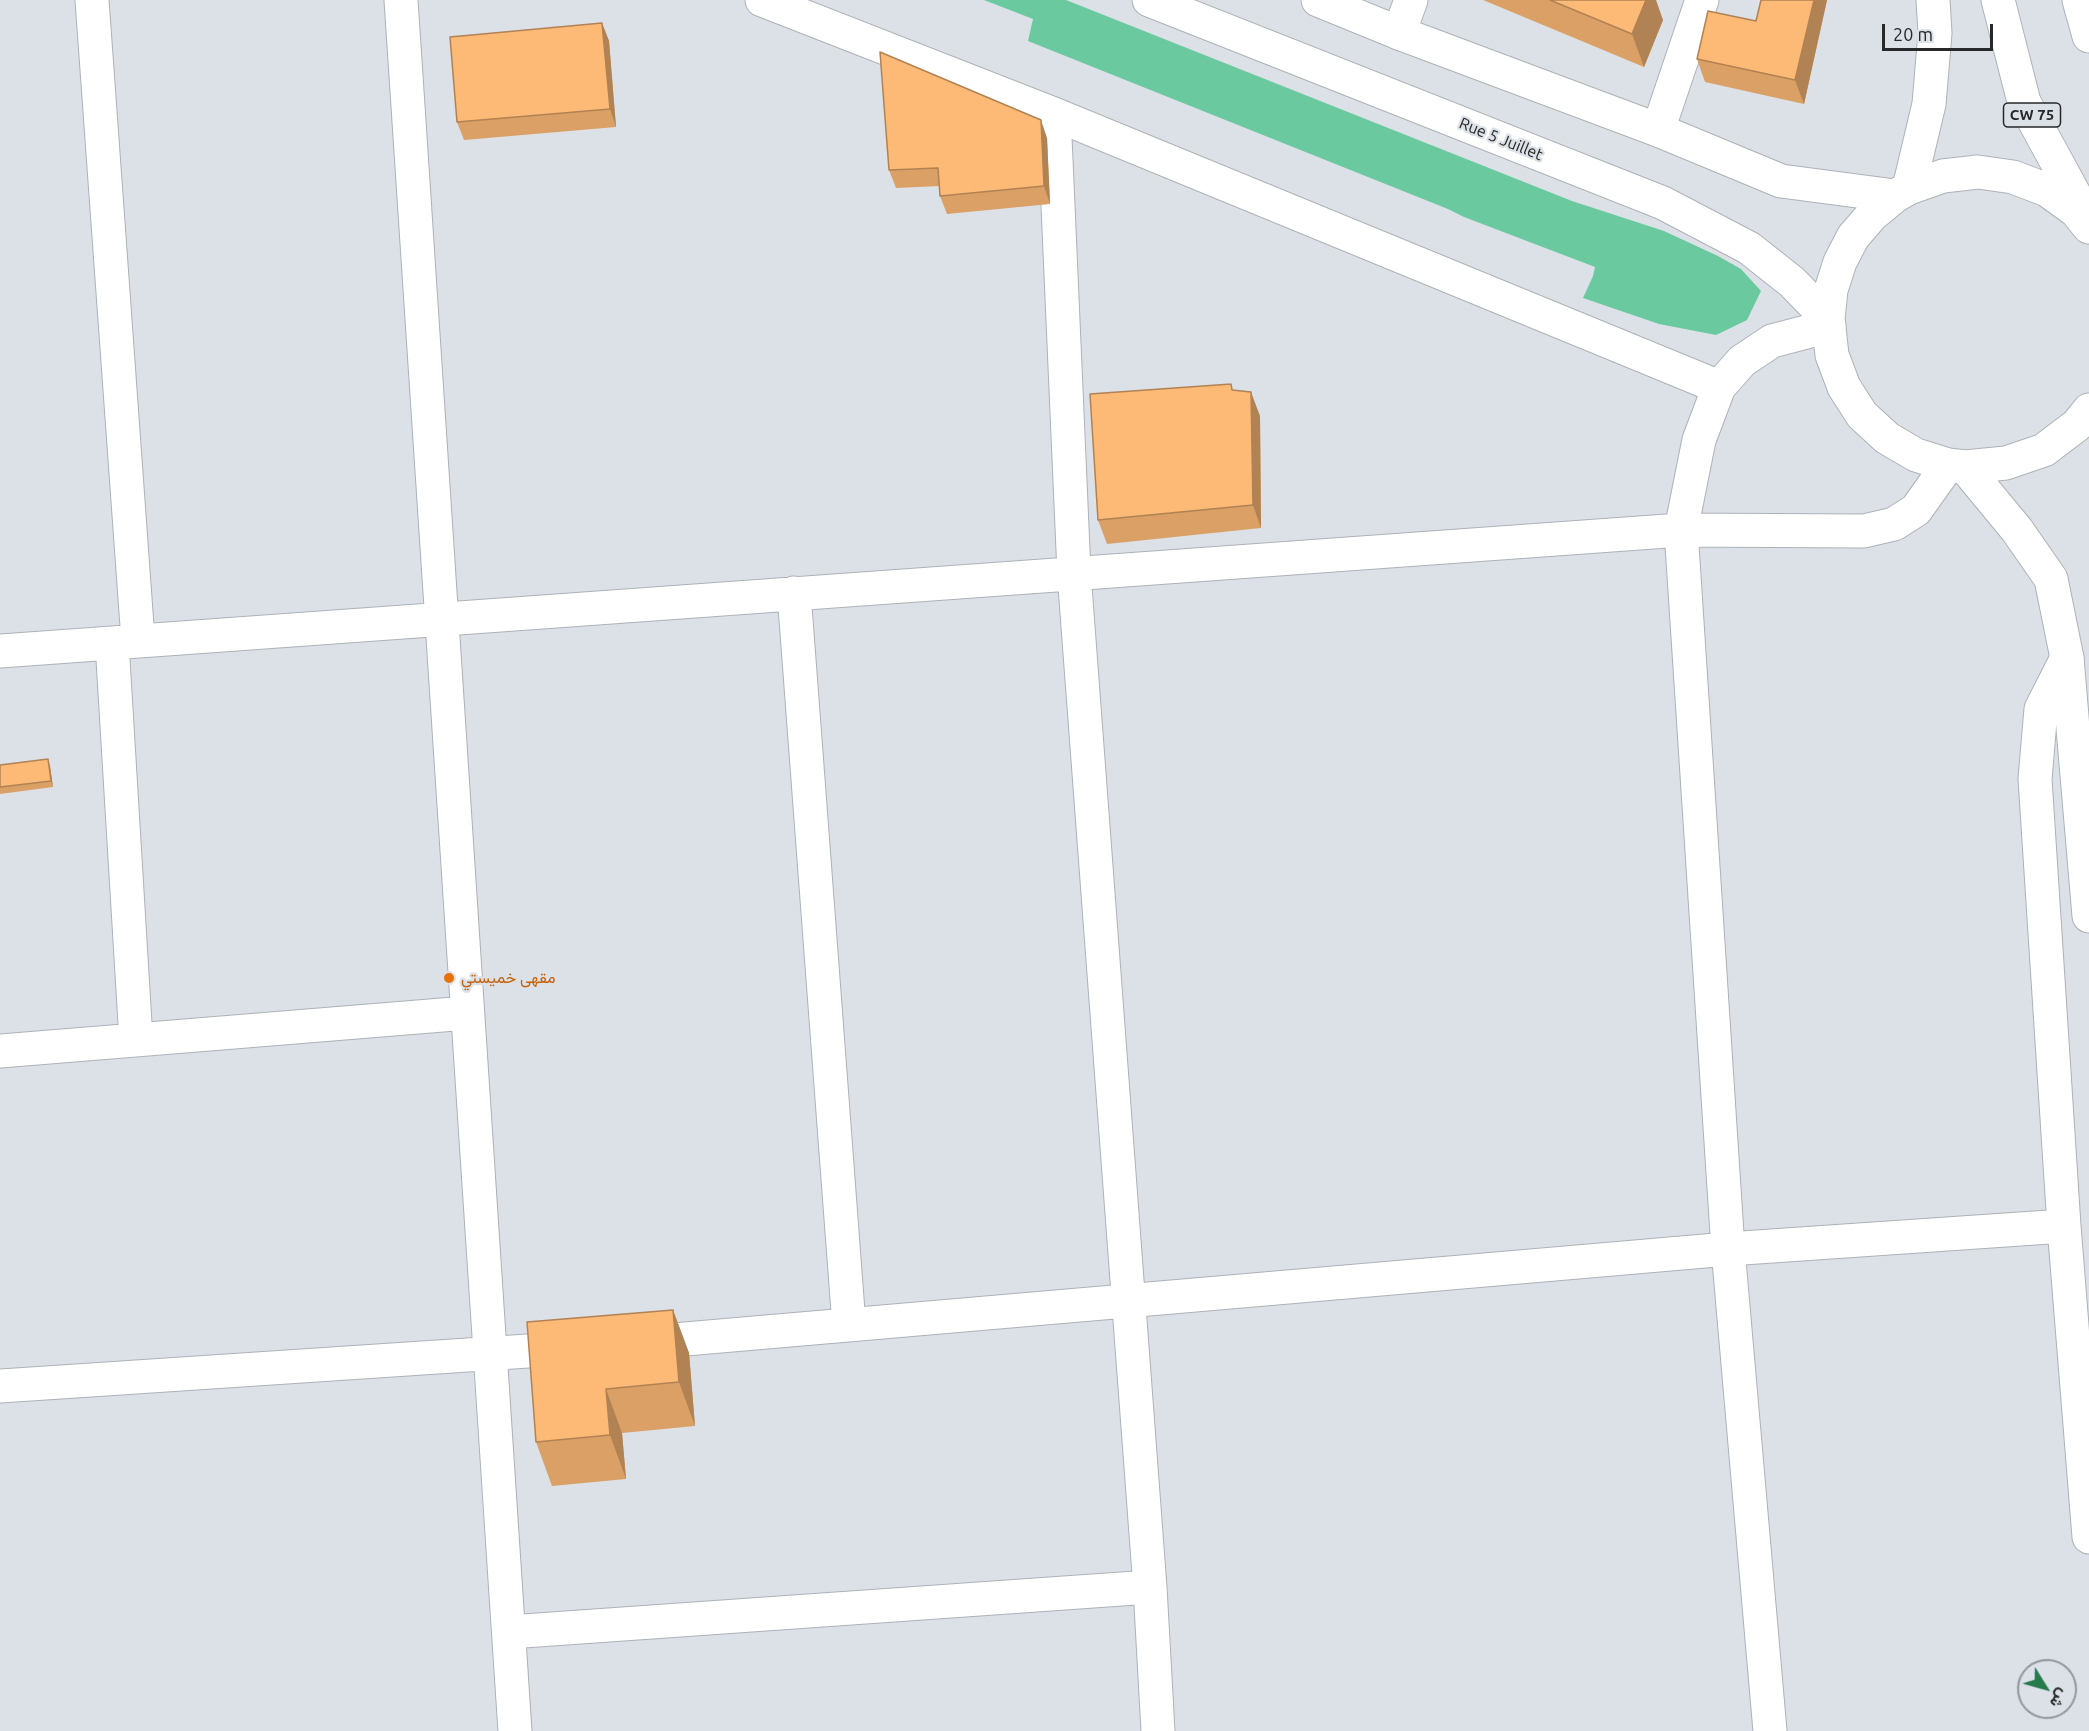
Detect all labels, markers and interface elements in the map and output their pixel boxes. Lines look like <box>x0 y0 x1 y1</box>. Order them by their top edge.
scale bar <box>1885 12 1996 50</box>
text: 20 m <box>1893 24 1933 44</box>
road number: CW 75 <box>2004 103 2060 127</box>
street label: Rue 5 Juillet <box>1456 113 1546 165</box>
place label: مقهى خميستي <box>461 968 555 988</box>
marker: مقهى خميستي <box>442 971 456 985</box>
north arrow <box>2017 1659 2077 1719</box>
text: ش <box>2047 1686 2073 1712</box>

